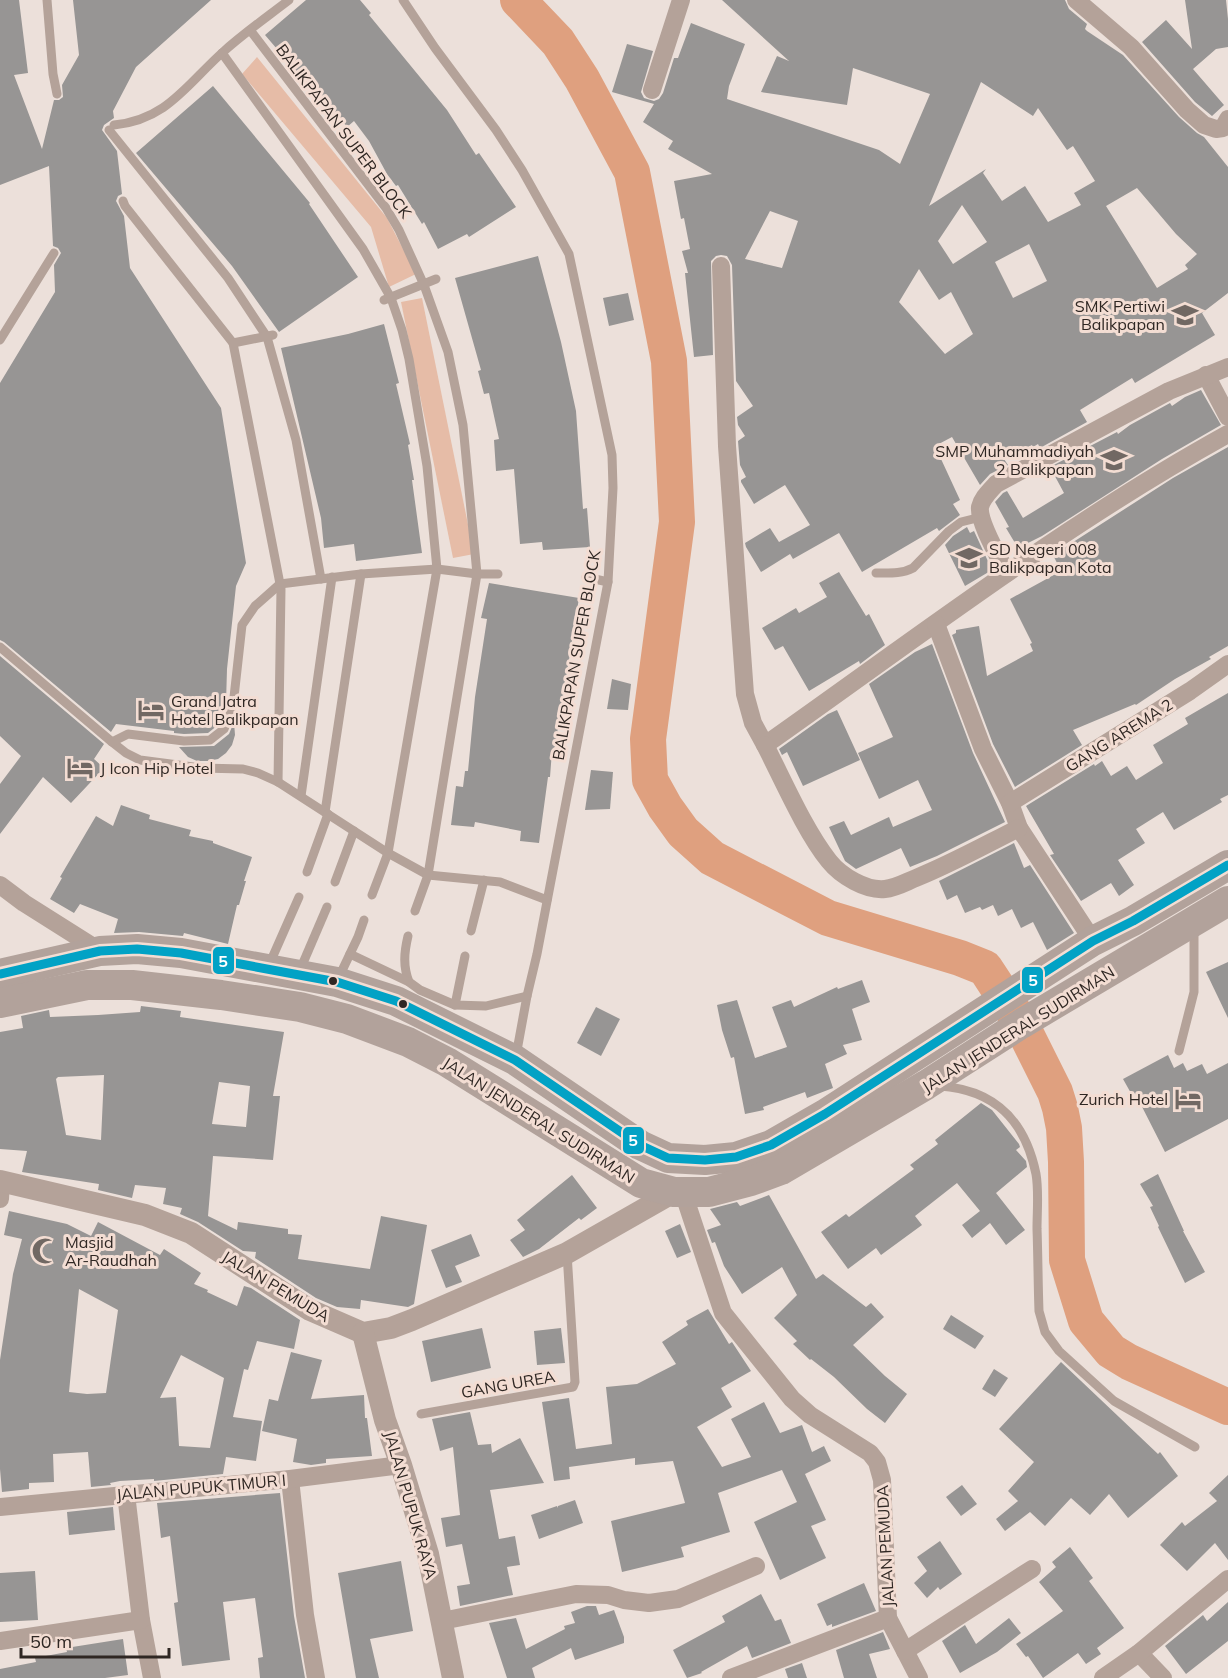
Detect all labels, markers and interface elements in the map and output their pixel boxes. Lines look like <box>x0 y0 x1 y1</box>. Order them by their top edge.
street label: BALIKPAPAN SUPER BLOCK <box>272 40 417 223</box>
place label: SMK Pertiwi Balikpapan <box>1075 296 1165 334</box>
school or university icon: SMK Pertiwi Balikpapan <box>1170 300 1200 330</box>
place label: SMP Muhammadiyah 2 Balikpapan <box>935 441 1094 479</box>
school or university icon: SMP Muhammadiyah 2 Balikpapan <box>1099 445 1129 475</box>
place label: SD Negeri 008 Balikpapan Kota <box>989 539 1112 577</box>
school or university icon: SD Negeri 008 Balikpapan Kota <box>954 543 984 573</box>
street label: BALIKPAPAN SUPER BLOCK <box>548 548 604 762</box>
place label: Grand Jatra Hotel Balikpapan <box>171 691 299 729</box>
street label: GANG AREMA 2 <box>1062 694 1176 776</box>
hotel icon: Grand Jatra Hotel Balikpapan <box>136 695 166 725</box>
hotel icon: J Icon Hip Hotel <box>65 753 95 783</box>
place label: J Icon Hip Hotel <box>100 758 213 778</box>
line badge: 5 <box>212 946 235 975</box>
text: 5 <box>218 951 228 971</box>
street label: JALAN JENDERAL SUDIRMAN <box>918 961 1118 1097</box>
line badge: 5 <box>1021 966 1044 994</box>
text: 5 <box>1028 970 1038 990</box>
unlabelled marker <box>327 975 339 987</box>
unlabelled marker <box>397 998 409 1010</box>
street label: JALAN JENDERAL SUDIRMAN <box>439 1052 639 1188</box>
hotel icon: Zurich Hotel <box>1173 1084 1203 1114</box>
place label: Zurich Hotel <box>1079 1089 1168 1109</box>
line badge: 5 <box>622 1126 645 1155</box>
text: 5 <box>628 1130 638 1150</box>
place label: Masjid Ar-Raudhah <box>65 1232 157 1270</box>
mosque icon: Masjid Ar-Raudhah <box>30 1236 60 1266</box>
street label: JALAN PEMUDA <box>219 1246 334 1326</box>
street label: GANG UREA <box>459 1366 557 1402</box>
street label: JALAN PUPUK RAYA <box>380 1428 442 1582</box>
street label: JALAN PUPUK TIMUR I <box>115 1470 287 1504</box>
street label: JALAN PEMUDA <box>872 1484 898 1607</box>
scale bar <box>21 1621 170 1659</box>
text: 50 m <box>30 1630 72 1653</box>

